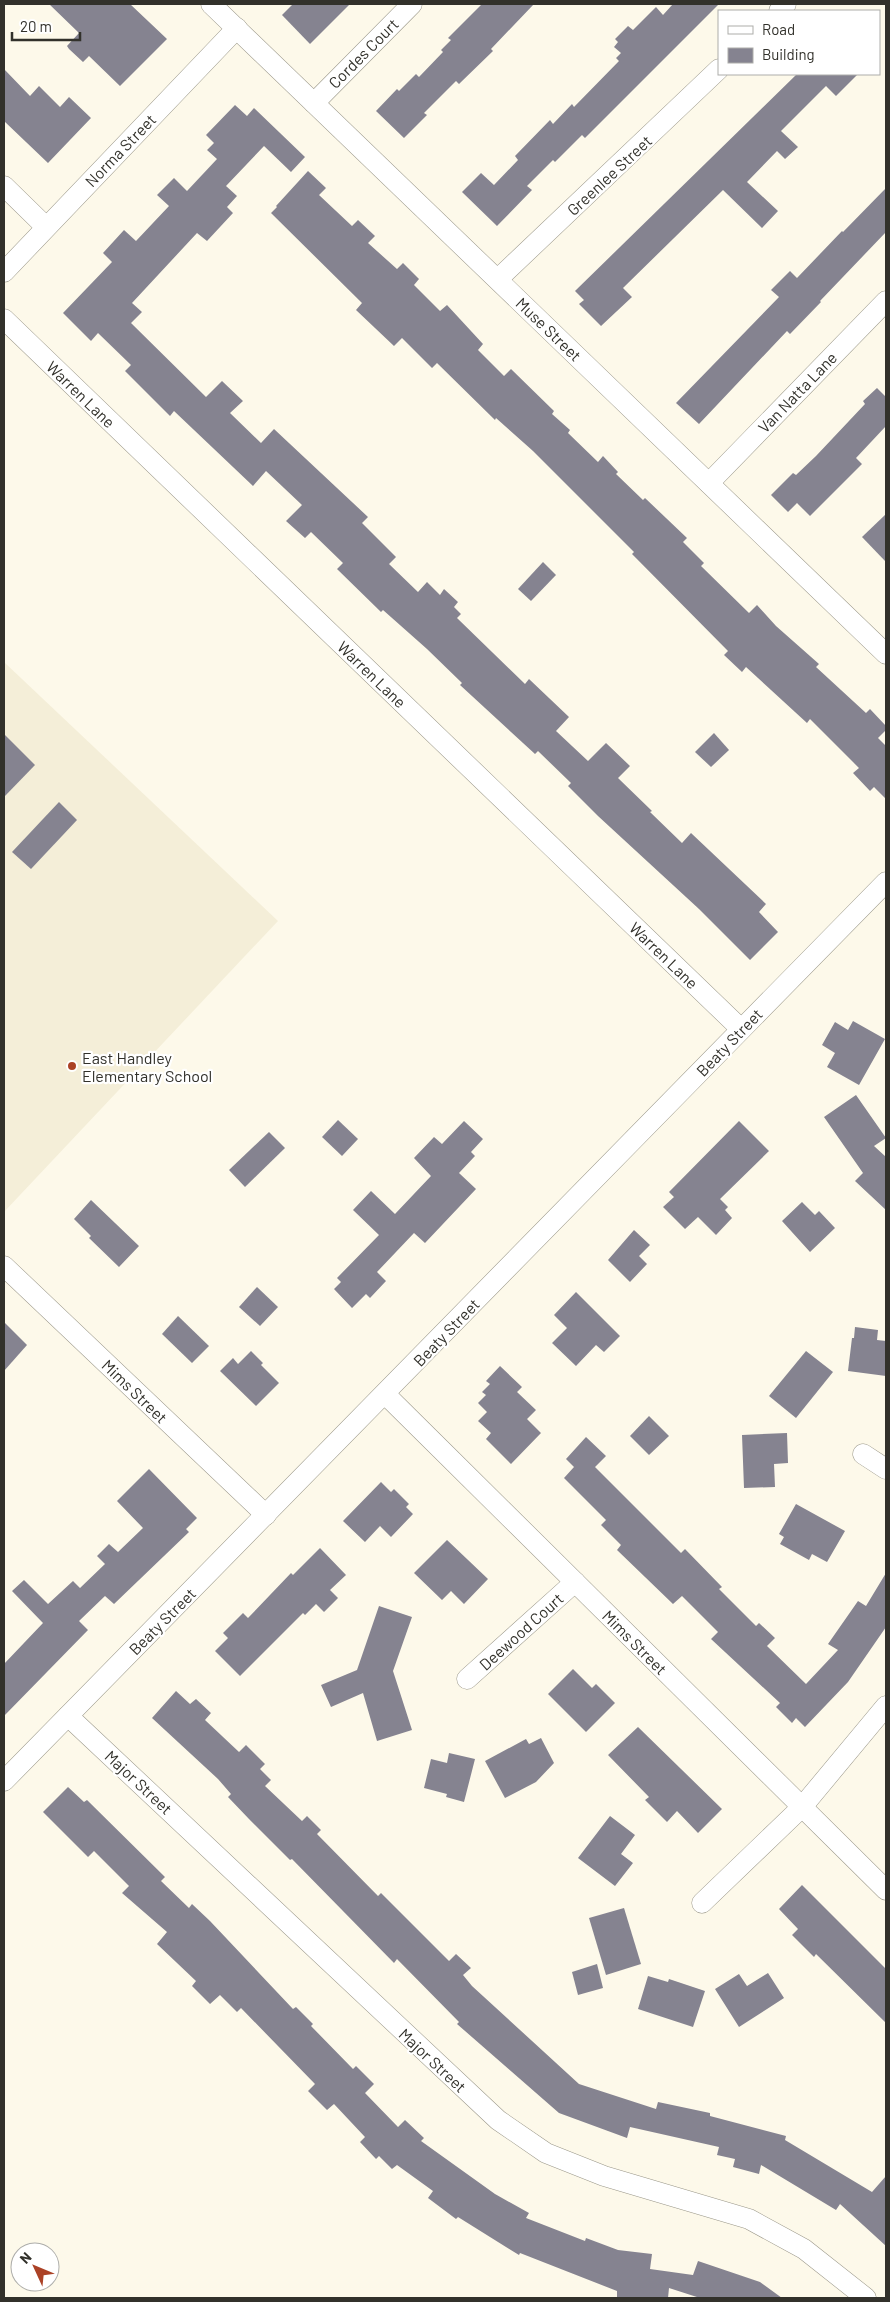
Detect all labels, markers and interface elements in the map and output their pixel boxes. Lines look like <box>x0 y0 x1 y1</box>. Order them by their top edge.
scale bar <box>12 10 80 42</box>
legend <box>718 10 880 75</box>
street label: Cordes Court <box>324 14 402 92</box>
text: 20 m <box>20 17 52 35</box>
text: Road <box>762 20 795 38</box>
text: Building <box>762 45 815 63</box>
street label: Norma Street <box>81 110 159 190</box>
street label: Greenlee Street <box>563 131 655 219</box>
street label: Muse Street <box>513 293 585 365</box>
street label: Van Natta Lane <box>754 348 840 436</box>
street label: Warren Lane <box>43 357 119 431</box>
street label: Warren Lane <box>334 637 410 711</box>
street label: Warren Lane <box>626 918 702 992</box>
street label: Beaty Street <box>692 1004 766 1080</box>
place label: East Handley Elementary School <box>82 1048 212 1085</box>
marker: East Handley Elementary School <box>66 1060 78 1072</box>
street label: Beaty Street <box>409 1294 483 1370</box>
street label: Mims Street <box>98 1355 172 1427</box>
street label: Beaty Street <box>125 1584 199 1658</box>
street label: Deewood Court <box>475 1588 567 1674</box>
street label: Mims Street <box>599 1606 671 1678</box>
street label: Major Street <box>101 1746 177 1818</box>
street label: Major Street <box>395 2024 471 2096</box>
north arrow <box>10 2242 60 2292</box>
text: N <box>16 2248 35 2267</box>

